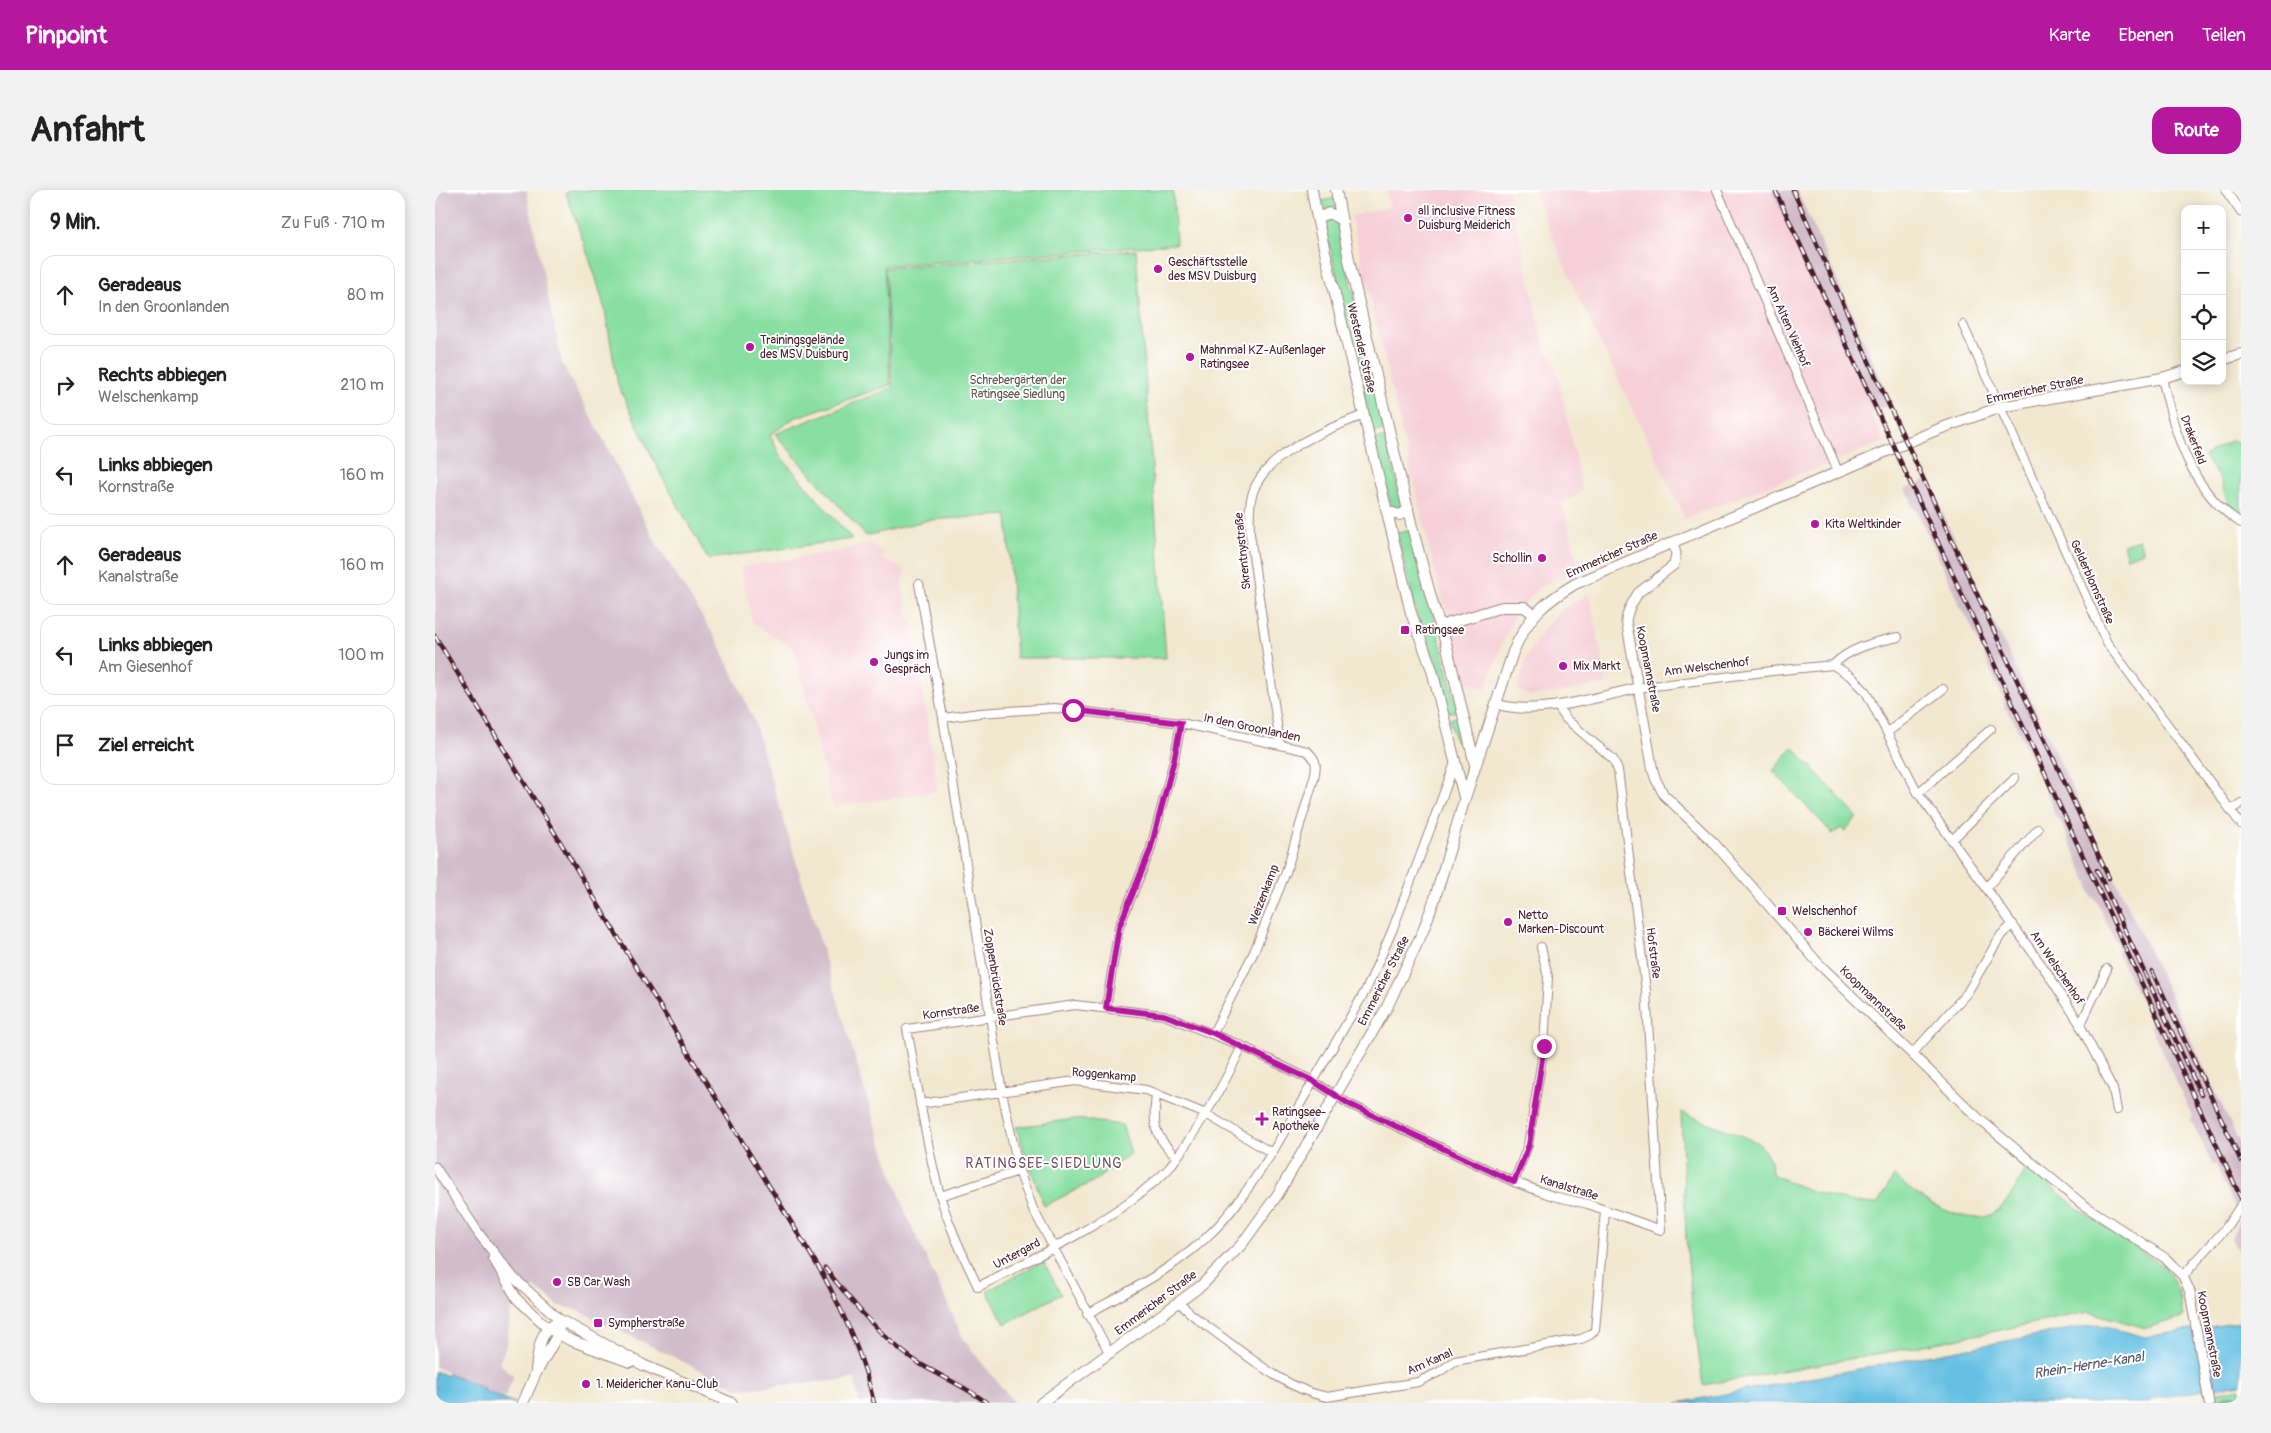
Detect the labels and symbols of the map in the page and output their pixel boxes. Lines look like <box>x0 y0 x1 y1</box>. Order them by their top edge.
place label: all inclusive Fitness Duisburg Meiderich <box>1418 204 1516 233</box>
marker: all inclusive Fitness Duisburg Meiderich <box>1402 212 1414 224</box>
place label: Geschäftsstelle des MSV Duisburg <box>1168 255 1256 284</box>
marker: Geschäftsstelle des MSV Duisburg <box>1152 263 1164 275</box>
street label: Am Alten Viehhof <box>1763 282 1813 370</box>
street label: Westender Straße <box>1343 302 1379 394</box>
place label: Trainingsgelände des MSV Duisburg <box>760 333 848 362</box>
marker: Trainingsgelände des MSV Duisburg <box>744 341 756 353</box>
place label: Mahnmal KZ-Außenlager Ratingsee <box>1200 343 1327 372</box>
marker: Mahnmal KZ-Außenlager Ratingsee <box>1184 351 1196 363</box>
street label: Emmericher Straße <box>1985 372 2085 408</box>
park label: Schrebergärten der Ratingsee Siedlung <box>970 373 1067 402</box>
street label: Drakerfeld <box>2177 413 2209 467</box>
street label: Skrentnystraße <box>1231 512 1255 590</box>
place label: Kita Weltkinder <box>1825 517 1902 532</box>
marker: Kita Weltkinder <box>1809 518 1821 530</box>
street label: Emmericher Straße <box>1564 528 1660 582</box>
street label: Gelderblomstraße <box>2067 537 2117 627</box>
place label: Schollin <box>1492 551 1532 566</box>
marker: Schollin <box>1536 552 1548 564</box>
place label: Ratingsee <box>1415 623 1464 638</box>
marker: Ratingsee <box>1399 624 1411 636</box>
street label: Koopmannstraße <box>1632 625 1664 714</box>
place label: Jungs im Gespräch <box>884 648 931 677</box>
street label: Am Welschenhof <box>1663 654 1751 680</box>
marker: Jungs im Gespräch <box>868 656 880 668</box>
place label: Mix Markt <box>1573 659 1621 674</box>
marker: Mix Markt <box>1557 660 1569 672</box>
route start <box>1062 699 1085 722</box>
street label: In den Groonlanden <box>1202 710 1302 746</box>
street label: Weizenkamp <box>1246 862 1283 928</box>
place label: Welschenhof <box>1792 904 1858 919</box>
marker: Welschenhof <box>1776 905 1788 917</box>
place label: Netto Marken-Discount <box>1518 908 1604 937</box>
marker: Netto Marken-Discount <box>1502 916 1514 928</box>
place label: Bäckerei Wilms <box>1818 925 1894 940</box>
marker: Bäckerei Wilms <box>1802 926 1814 938</box>
street label: Zoppenbrückstraße <box>980 927 1010 1027</box>
street label: Hofstraße <box>1642 927 1664 980</box>
street label: Am Welschenhof <box>2027 928 2087 1008</box>
street label: Emmericher Straße <box>1355 934 1413 1028</box>
street label: Koopmannstraße <box>1836 963 1910 1035</box>
street label: Kornstraße <box>922 1001 980 1023</box>
route end <box>1533 1035 1556 1058</box>
street label: Roggenkamp <box>1071 1065 1137 1085</box>
place label: Ratingsee- Apotheke <box>1272 1105 1326 1134</box>
marker: Ratingsee- Apotheke <box>1256 1113 1268 1125</box>
district label: RATINGSEE-SIEDLUNG <box>965 1155 1123 1172</box>
street label: Kanalstraße <box>1538 1172 1600 1204</box>
street label: Untergard <box>991 1235 1043 1273</box>
street label: Emmericher Straße <box>1112 1267 1200 1339</box>
place label: SB Car Wash <box>567 1275 630 1290</box>
marker: SB Car Wash <box>551 1276 563 1288</box>
street label: Koopmannstraße <box>2193 1290 2225 1379</box>
place label: Sympherstraße <box>608 1316 685 1331</box>
marker: Sympherstraße <box>592 1317 604 1329</box>
street label: Am Kanal <box>1405 1345 1455 1379</box>
water label: Rhein-Herne-Kanal <box>2033 1348 2147 1382</box>
place label: 1. Meidericher Kanu-Club <box>596 1377 718 1392</box>
marker: 1. Meidericher Kanu-Club <box>580 1378 592 1390</box>

